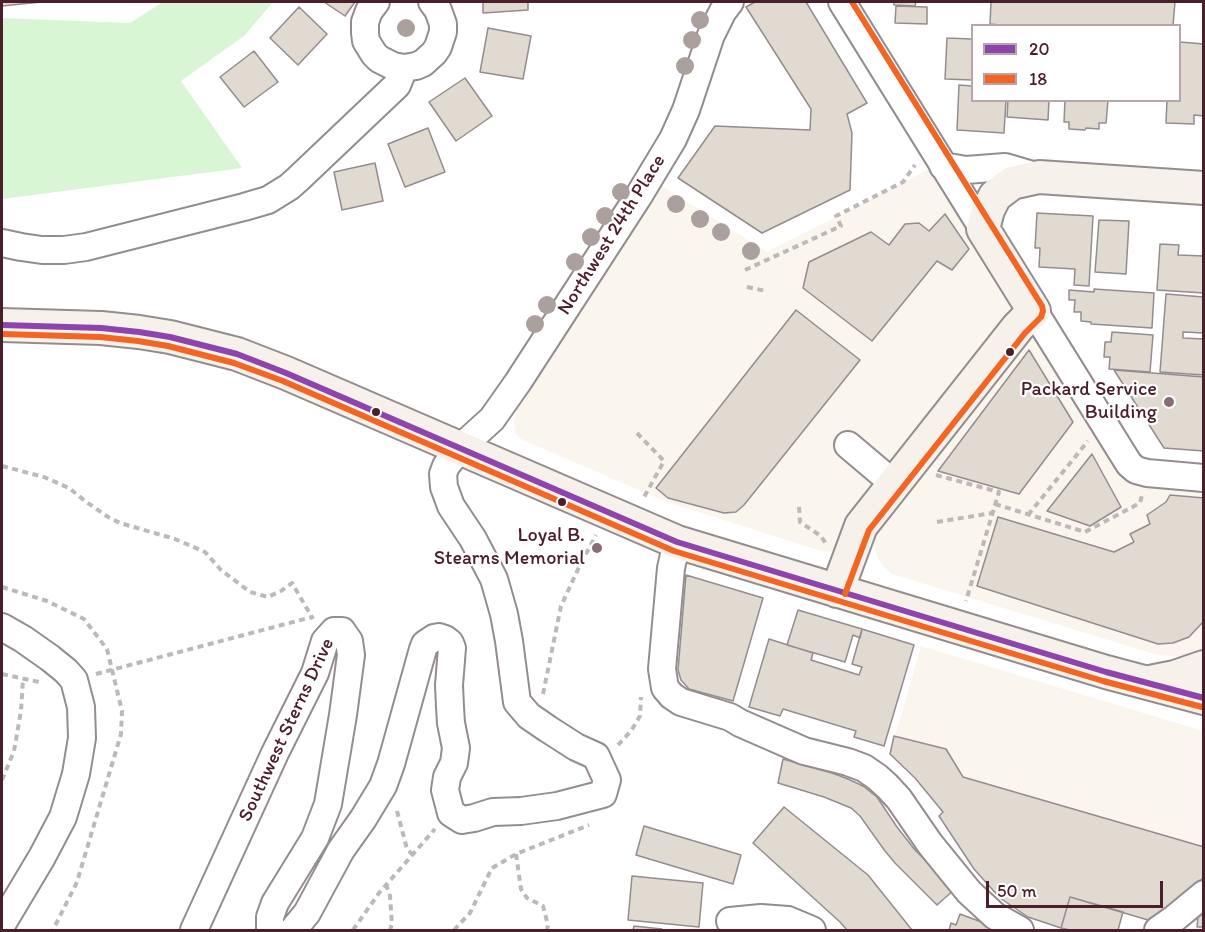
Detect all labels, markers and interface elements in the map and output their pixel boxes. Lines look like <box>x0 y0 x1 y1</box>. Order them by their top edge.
legend <box>971 24 1181 102</box>
text: 20 <box>1029 38 1050 60</box>
text: 18 <box>1029 68 1047 90</box>
street label: Northwest 24th Place <box>553 150 671 320</box>
unlabelled marker <box>1004 346 1016 358</box>
place label: Packard Service Building <box>1021 378 1157 425</box>
marker: Packard Service Building <box>1162 395 1176 409</box>
unlabelled marker <box>370 406 382 418</box>
unlabelled marker <box>556 496 568 508</box>
place label: Loyal B. Stearns Memorial <box>434 524 585 571</box>
marker: Loyal B. Stearns Memorial <box>590 541 604 555</box>
street label: Southwest Sterns Drive <box>234 634 340 826</box>
scale bar <box>989 869 1166 907</box>
text: 50 m <box>997 880 1037 902</box>

